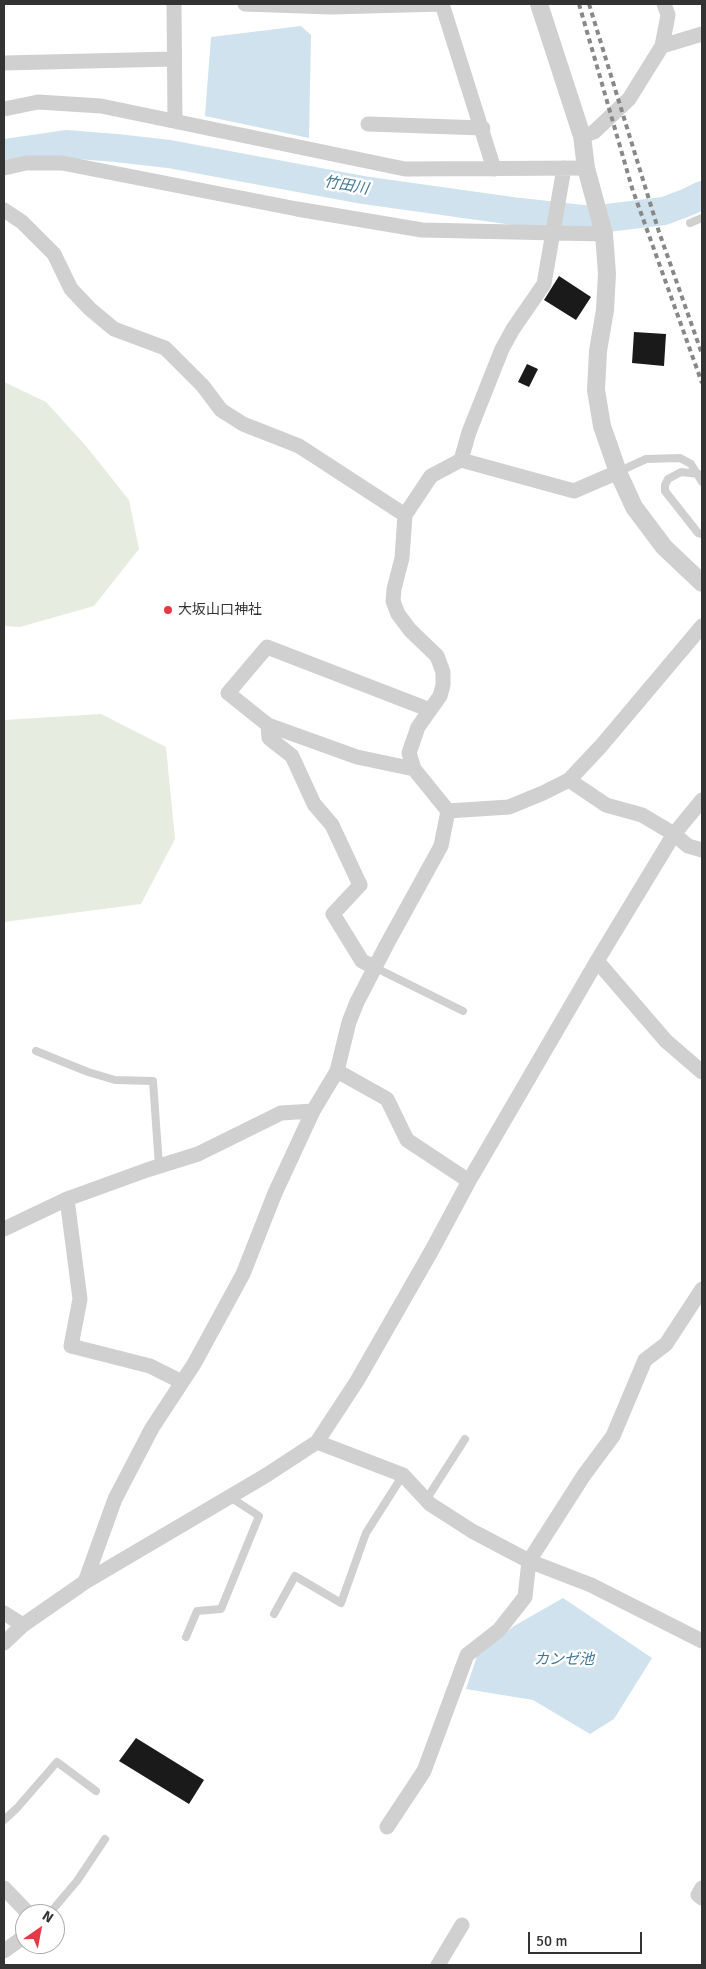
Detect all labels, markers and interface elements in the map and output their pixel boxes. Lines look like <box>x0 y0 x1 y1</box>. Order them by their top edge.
water label: 竹田川 <box>322 173 370 199</box>
place label: 大坂山口神社 <box>178 602 262 618</box>
marker: 大坂山口神社 <box>162 604 174 616</box>
water label: カンゼ池 <box>534 1651 594 1669</box>
north arrow <box>15 1904 65 1954</box>
text: N <box>39 1907 57 1927</box>
scale bar <box>531 1922 645 1954</box>
text: 50 m <box>536 1932 567 1950</box>

